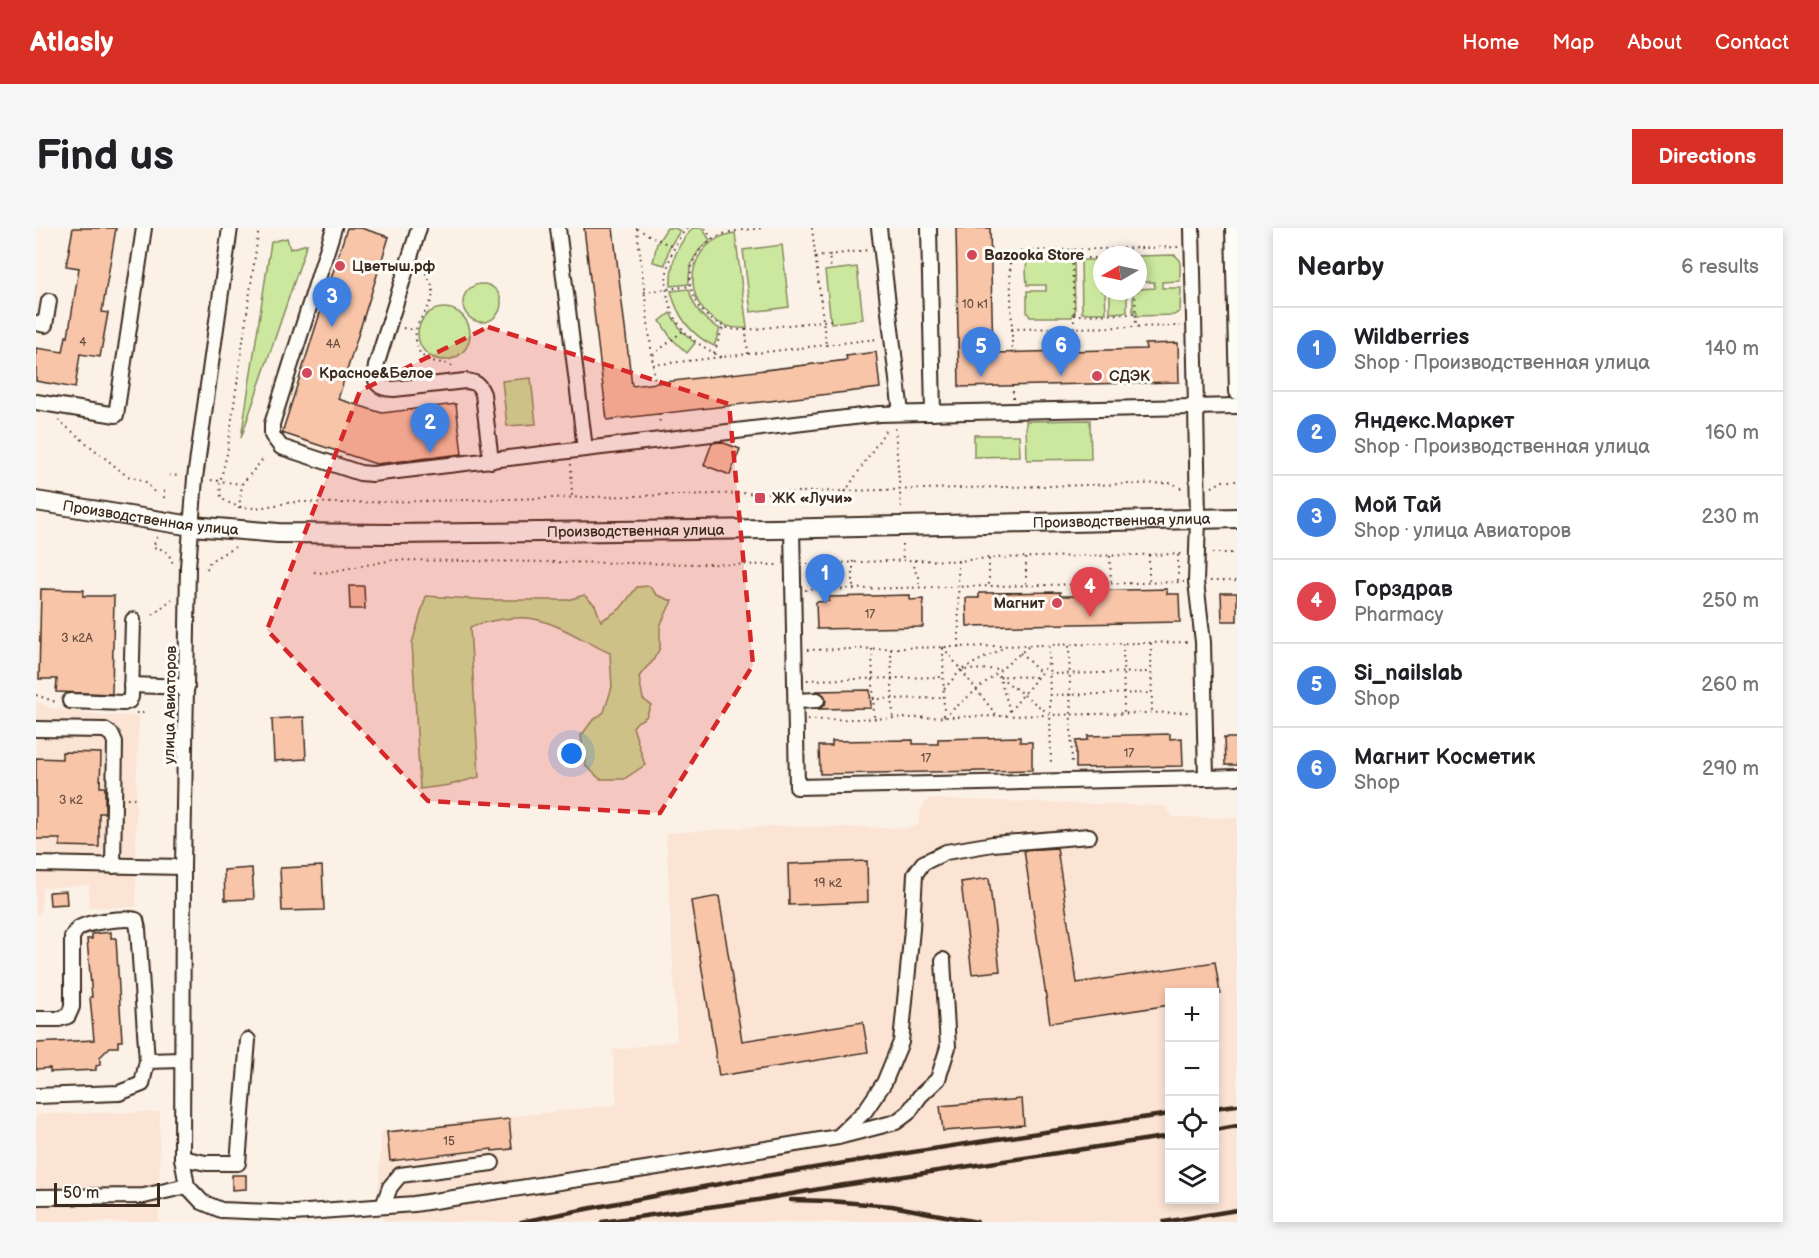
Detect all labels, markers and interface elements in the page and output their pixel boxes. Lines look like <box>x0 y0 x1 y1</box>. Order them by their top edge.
text: Atlasly <box>30 26 113 59</box>
text: Home <box>1462 30 1519 55</box>
text: Map <box>1552 30 1594 55</box>
text: About <box>1627 30 1682 55</box>
text: Contact <box>1715 30 1789 55</box>
button: Directions <box>1632 129 1783 184</box>
text: Find us <box>36 131 174 182</box>
place label: Bazooka Store <box>984 246 1085 265</box>
north arrow <box>1093 246 1147 300</box>
marker: Bazooka Store <box>965 248 979 262</box>
text: Nearby <box>1297 252 1384 283</box>
text: 6 results <box>1681 255 1759 279</box>
place label: Цветыш.рф <box>352 257 436 276</box>
marker: Цветыш.рф <box>333 259 347 273</box>
pin: 3 <box>312 278 352 327</box>
house number: 10 к1 <box>962 297 988 312</box>
text: Wildberries <box>1354 324 1469 351</box>
pin: 6 <box>1042 326 1080 376</box>
pin: 5 <box>962 328 1000 377</box>
house number: 4 <box>79 335 87 350</box>
house number: 4А <box>326 337 341 352</box>
text: 1 <box>1312 337 1321 361</box>
text: 140 m <box>1705 337 1759 361</box>
text: Shop · Производственная улица <box>1354 351 1650 375</box>
place label: Красное&Белое <box>319 364 433 383</box>
marker: Красное&Белое <box>300 366 314 380</box>
place label: СДЭК <box>1109 367 1151 386</box>
marker: СДЭК <box>1090 369 1104 383</box>
pin: 2 <box>410 404 450 453</box>
text: Яндекс.Маркет <box>1354 408 1515 435</box>
text: 2 <box>1311 421 1322 445</box>
text: 160 m <box>1705 421 1759 445</box>
text: Shop · Производственная улица <box>1354 435 1650 459</box>
place label: ЖК «Лучи» <box>772 489 853 508</box>
marker: ЖК «Лучи» <box>753 491 767 505</box>
text: Мой Тай <box>1354 492 1442 519</box>
street label: Производственная улица <box>61 496 240 540</box>
text: 3 <box>1311 505 1322 529</box>
text: 230 m <box>1702 505 1759 529</box>
street label: Производственная улица <box>1032 510 1211 533</box>
text: Shop · улица Авиаторов <box>1354 519 1571 543</box>
street label: Производственная улица <box>547 521 725 542</box>
pin: 1 <box>806 554 844 604</box>
pin: 4 <box>1070 568 1110 617</box>
text: Горздрав <box>1354 576 1453 603</box>
text: 4 <box>1311 589 1322 613</box>
text: 250 m <box>1702 589 1759 613</box>
place label: Магнит <box>993 594 1046 613</box>
marker: Магнит <box>1050 596 1064 610</box>
text: Pharmacy <box>1354 603 1444 627</box>
house number: 17 <box>865 607 875 622</box>
house number: 3 к2А <box>61 631 93 646</box>
street label: улица Авиаторов <box>160 646 181 764</box>
text: Si_nailslab <box>1354 660 1463 687</box>
text: 5 <box>1311 673 1322 697</box>
text: 260 m <box>1701 673 1759 697</box>
text: Shop <box>1354 687 1400 711</box>
your location <box>557 739 586 768</box>
text: Магнит Косметик <box>1354 744 1535 771</box>
house number: 17 <box>1124 746 1134 761</box>
house number: 17 <box>921 751 931 766</box>
text: 6 <box>1310 757 1323 781</box>
text: 290 m <box>1702 757 1759 781</box>
text: Shop <box>1354 771 1400 795</box>
house number: 3 к2 <box>59 793 83 808</box>
house number: 19 к2 <box>814 876 842 891</box>
map controls <box>1165 988 1219 1204</box>
button: + <box>1165 988 1219 1042</box>
button: − <box>1165 1042 1219 1096</box>
button: locate <box>1165 1096 1219 1150</box>
house number: 15 <box>443 1134 455 1149</box>
button: layers <box>1165 1150 1219 1204</box>
scale bar <box>54 1180 160 1208</box>
text: 50 m <box>63 1184 99 1203</box>

